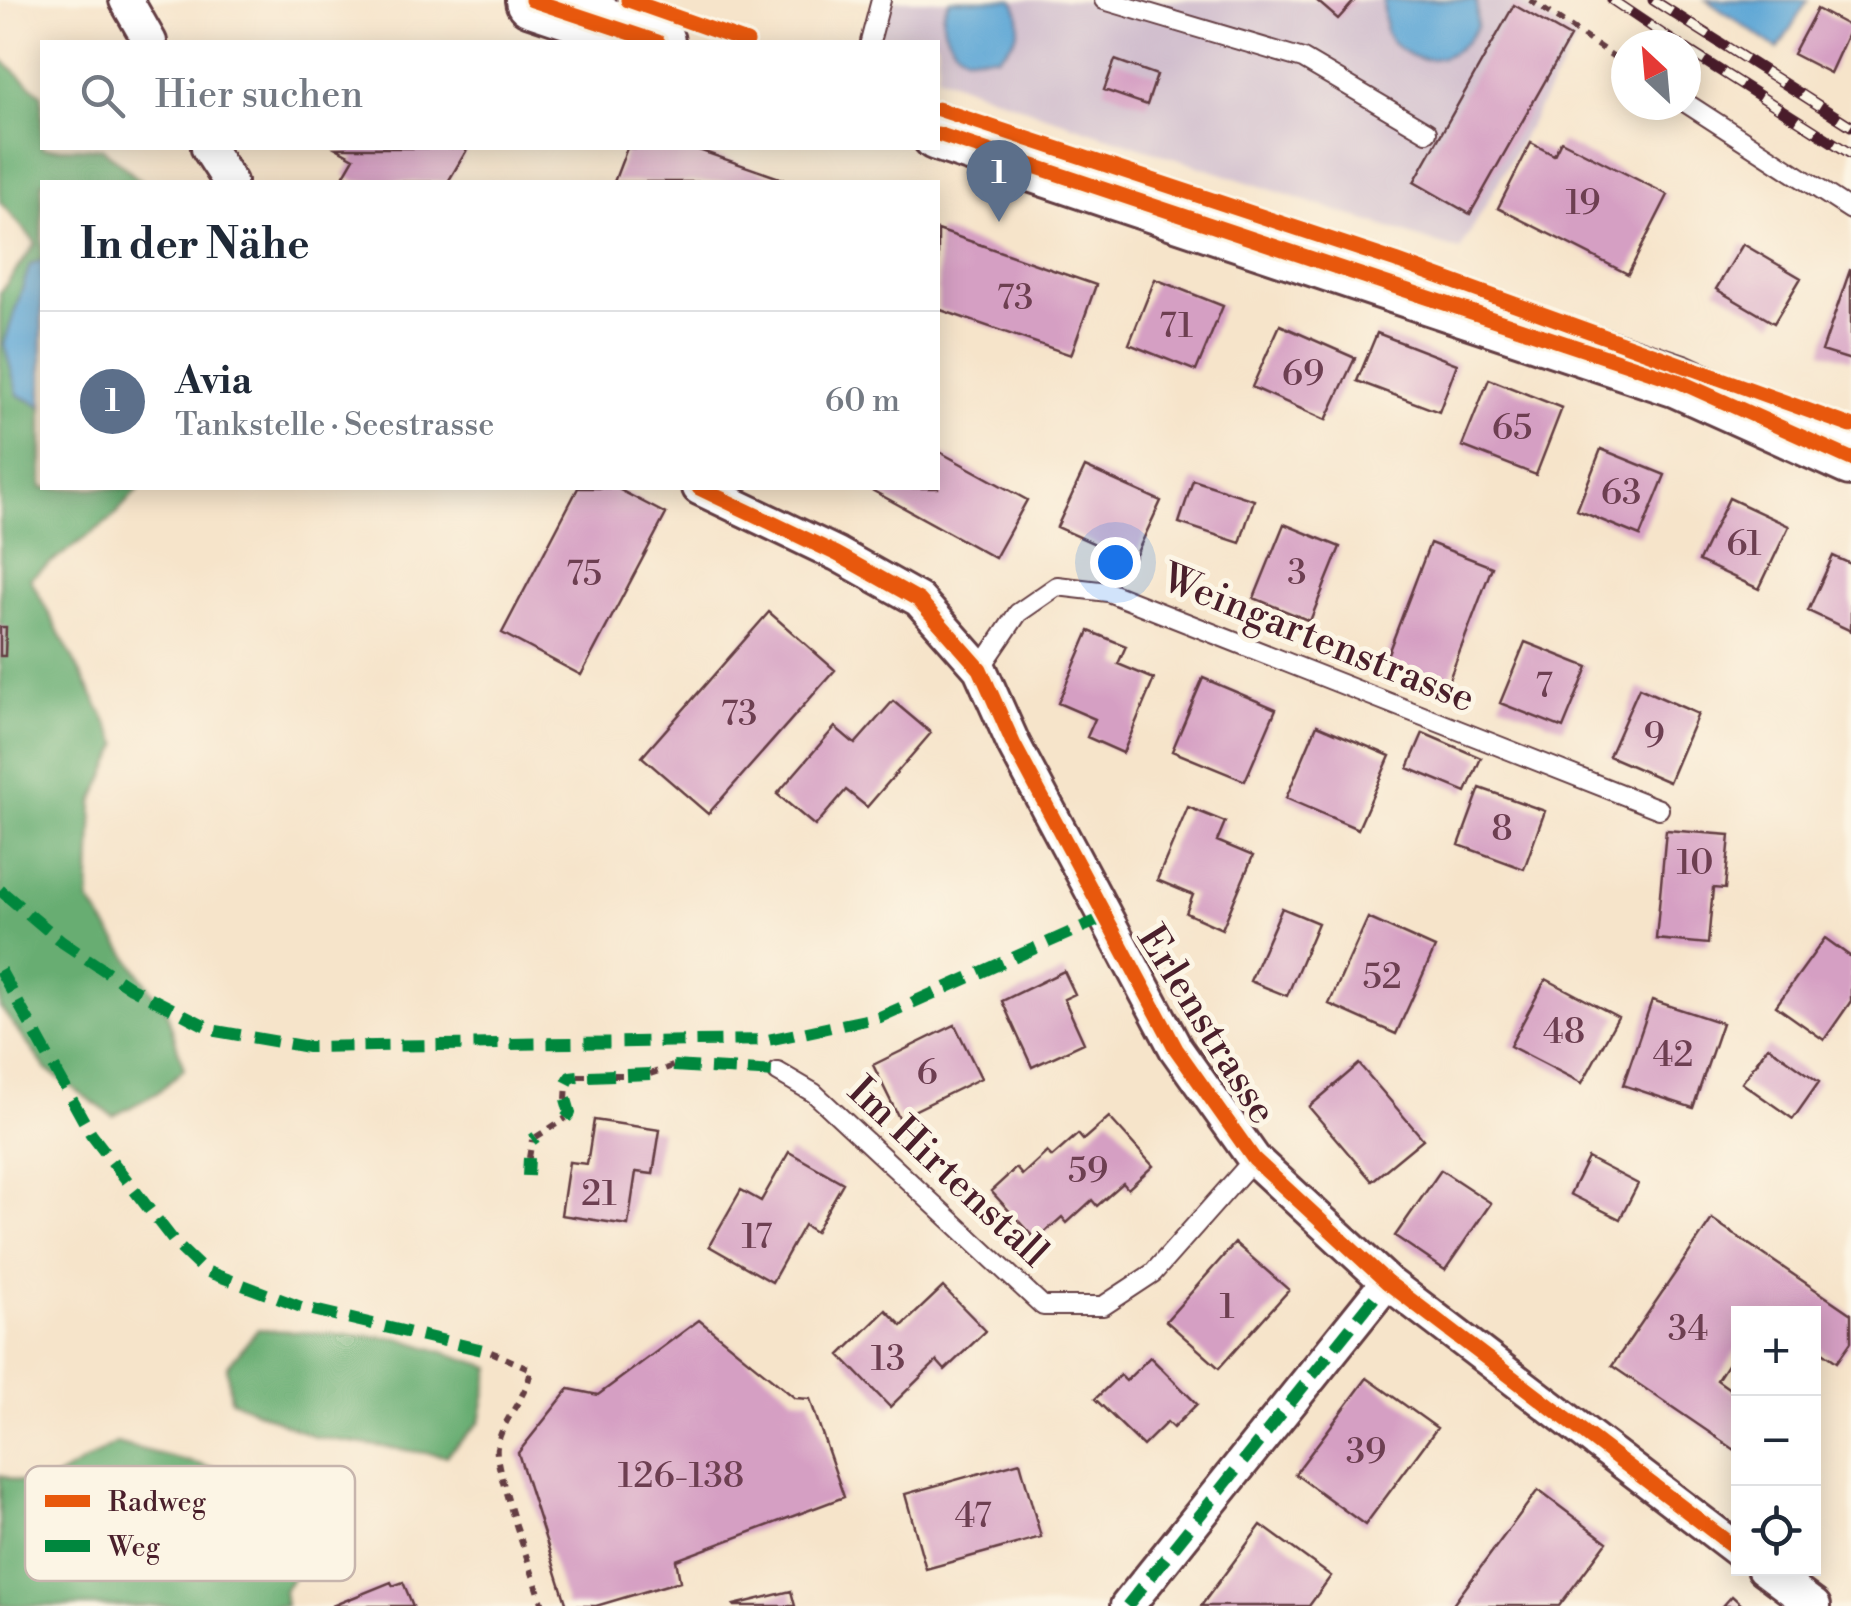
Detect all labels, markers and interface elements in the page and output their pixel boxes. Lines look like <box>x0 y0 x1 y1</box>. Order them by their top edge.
north arrow <box>1611 30 1701 120</box>
search box <box>40 40 940 150</box>
icon: search <box>75 68 130 123</box>
text: Hier suchen <box>155 72 363 119</box>
pin: 1 <box>966 140 1032 222</box>
house number: 19 <box>1565 182 1601 225</box>
text: In der Nähe <box>80 219 310 272</box>
house number: 73 <box>997 277 1033 320</box>
house number: 71 <box>1159 305 1193 348</box>
house number: 69 <box>1282 353 1324 396</box>
text: Avia <box>175 358 252 405</box>
text: 1 <box>105 381 120 421</box>
text: 60 m <box>825 381 900 421</box>
text: Tankstelle · Seestrasse <box>175 405 494 445</box>
house number: 65 <box>1492 407 1532 450</box>
house number: 63 <box>1601 472 1641 515</box>
house number: 61 <box>1726 523 1762 566</box>
your location <box>1090 537 1141 588</box>
house number: 3 <box>1287 552 1307 595</box>
house number: 75 <box>566 553 602 596</box>
street label: Weingartenstrasse <box>1152 553 1482 725</box>
house number: 7 <box>1535 665 1553 708</box>
house number: 73 <box>721 693 757 736</box>
house number: 9 <box>1643 715 1665 758</box>
house number: 8 <box>1491 808 1513 851</box>
house number: 10 <box>1676 842 1714 885</box>
street label: Erlenstrasse <box>1126 917 1287 1134</box>
house number: 52 <box>1362 956 1402 999</box>
house number: 48 <box>1543 1011 1585 1054</box>
house number: 42 <box>1653 1034 1693 1077</box>
house number: 6 <box>916 1052 938 1095</box>
street label: Im Hirtenstall <box>837 1067 1059 1278</box>
house number: 59 <box>1068 1150 1108 1193</box>
house number: 21 <box>581 1173 617 1216</box>
house number: 17 <box>742 1216 773 1259</box>
house number: 1 <box>1219 1286 1235 1329</box>
map controls <box>1731 1306 1821 1576</box>
button: + <box>1731 1306 1821 1396</box>
house number: 34 <box>1668 1308 1708 1351</box>
house number: 13 <box>871 1338 905 1381</box>
button: − <box>1731 1396 1821 1486</box>
house number: 39 <box>1346 1431 1386 1474</box>
house number: 126-138 <box>618 1455 744 1498</box>
legend <box>25 1466 355 1581</box>
text: Radweg <box>108 1485 207 1520</box>
button: locate <box>1731 1486 1821 1576</box>
house number: 47 <box>954 1495 992 1538</box>
text: Weg <box>107 1530 161 1565</box>

